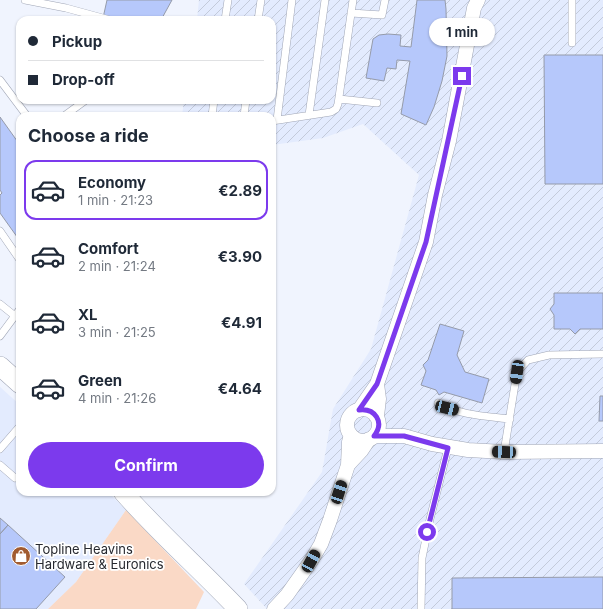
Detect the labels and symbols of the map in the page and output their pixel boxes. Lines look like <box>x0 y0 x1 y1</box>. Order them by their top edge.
callout: 1 min <box>429 18 495 46</box>
route end <box>453 67 471 85</box>
car <box>509 359 525 385</box>
car <box>434 399 460 417</box>
car <box>492 446 516 458</box>
car <box>330 479 348 505</box>
route start <box>418 523 436 541</box>
place label: Topline Heavins Hardware & Euronics <box>35 541 164 572</box>
shop icon: Topline Heavins Hardware & Euronics <box>10 545 32 567</box>
car <box>300 548 322 574</box>

